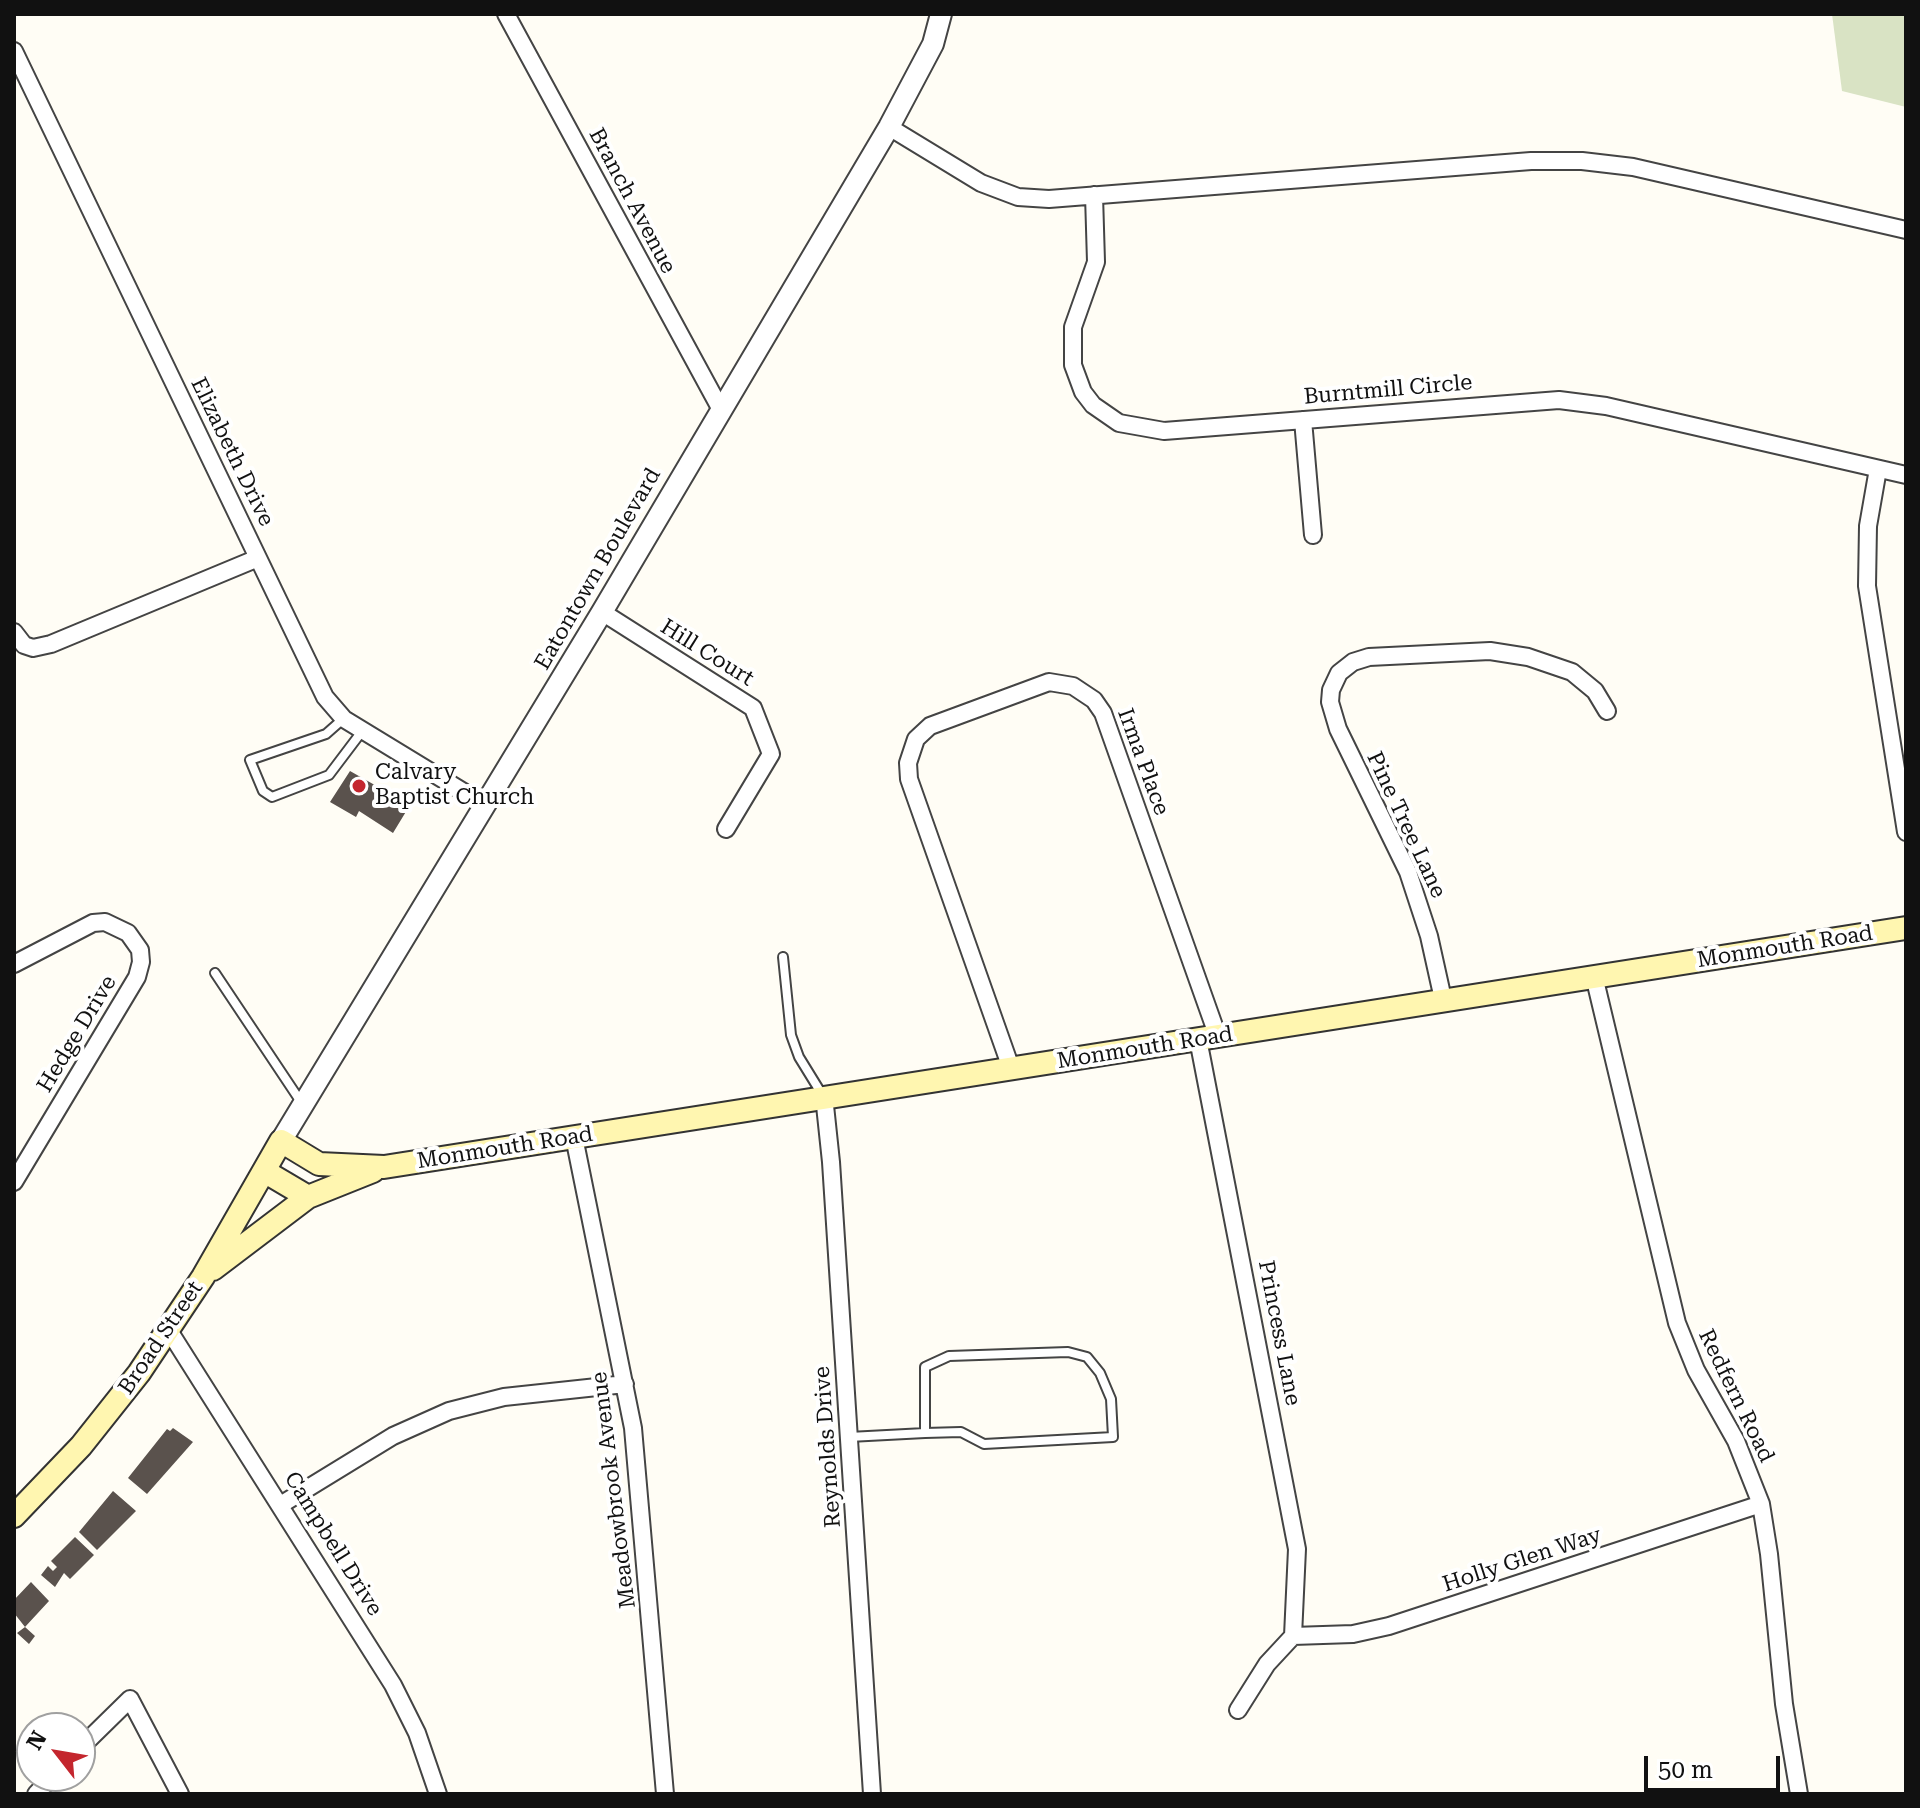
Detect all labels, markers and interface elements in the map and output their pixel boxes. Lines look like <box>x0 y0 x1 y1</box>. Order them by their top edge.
street label: Branch Avenue <box>583 124 681 278</box>
street label: Burntmill Circle <box>1303 369 1473 411</box>
street label: Elizabeth Drive <box>185 373 279 531</box>
street label: Eatontown Boulevard <box>529 463 667 675</box>
street label: Hill Court <box>655 614 759 692</box>
street label: Irma Place <box>1111 705 1175 819</box>
street label: Pine Tree Lane <box>1361 748 1451 902</box>
place label: Calvary Baptist Church <box>375 760 534 812</box>
marker: Calvary Baptist Church <box>350 777 368 795</box>
street label: Monmouth Road <box>1695 920 1875 974</box>
street label: Hedge Drive <box>32 971 122 1097</box>
street label: Monmouth Road <box>1055 1021 1235 1075</box>
street label: Monmouth Road <box>415 1121 595 1175</box>
street label: Princess Lane <box>1252 1258 1306 1408</box>
street label: Broad Street <box>113 1276 209 1400</box>
street label: Redfern Road <box>1692 1325 1780 1467</box>
street label: Reynolds Drive <box>809 1365 847 1529</box>
street label: Meadowbrook Avenue <box>586 1370 642 1610</box>
street label: Campbell Drive <box>278 1467 388 1621</box>
street label: Holly Glen Way <box>1439 1522 1605 1598</box>
north arrow <box>16 1712 96 1792</box>
text: N <box>22 1727 52 1754</box>
scale bar <box>1648 1740 1784 1790</box>
text: 50 m <box>1658 1756 1713 1784</box>

